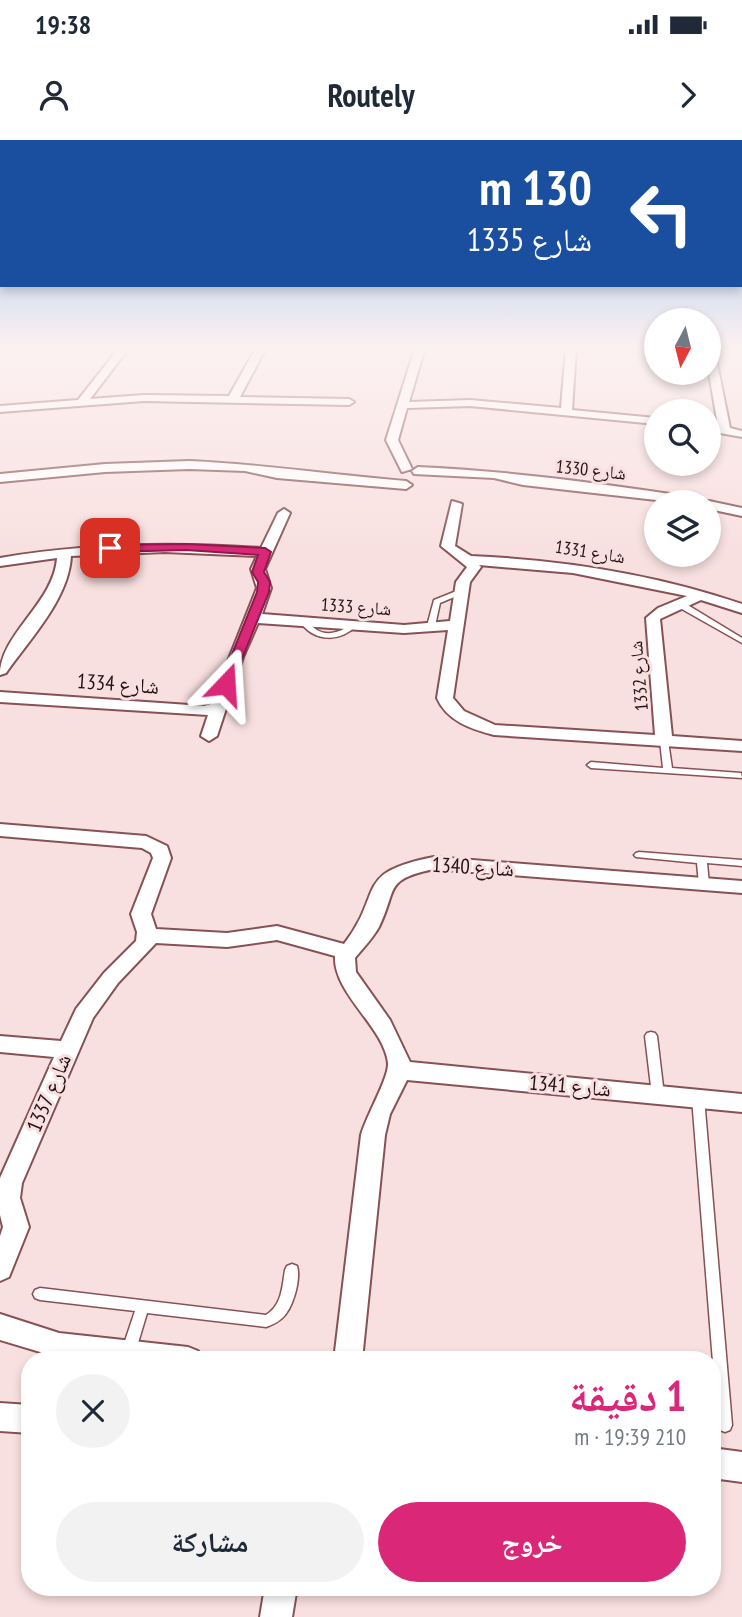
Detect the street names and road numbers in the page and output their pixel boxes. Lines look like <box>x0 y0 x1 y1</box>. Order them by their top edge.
street label: شارع 1330 <box>555 454 627 485</box>
street label: شارع 1331 <box>553 535 627 568</box>
street label: شارع 1333 <box>320 593 392 620</box>
street label: شارع 1332 <box>624 640 653 712</box>
street label: شارع 1334 <box>76 667 160 700</box>
street label: شارع 1340 <box>431 851 515 882</box>
street label: شارع 1337 <box>20 1050 77 1136</box>
street label: شارع 1341 <box>528 1068 612 1103</box>

